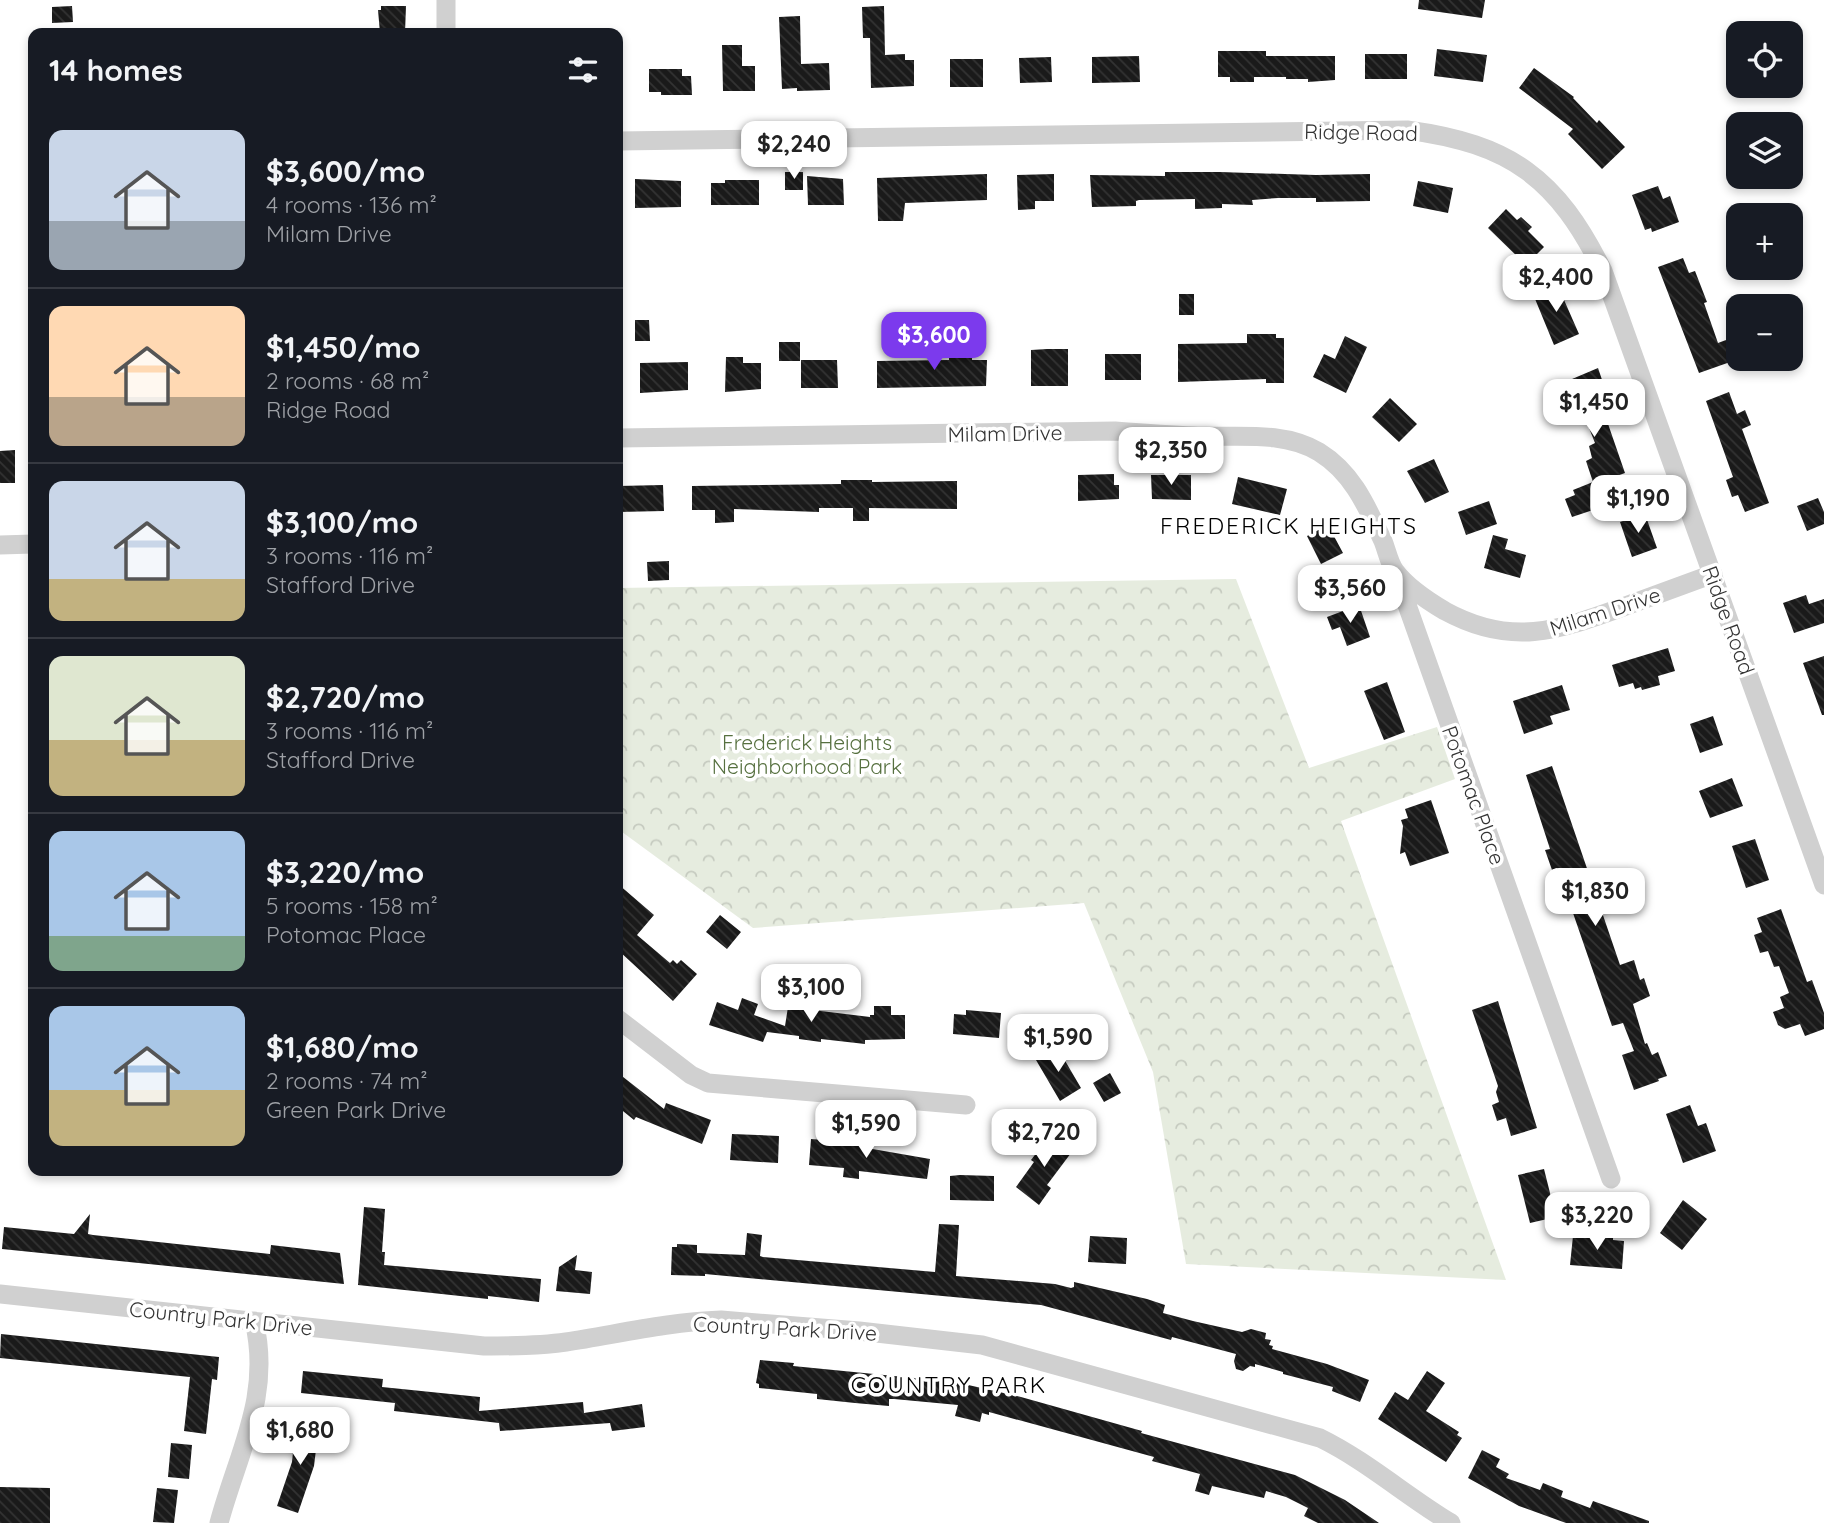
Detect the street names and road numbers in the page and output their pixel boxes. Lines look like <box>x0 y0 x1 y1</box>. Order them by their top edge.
street label: Ridge Road <box>1304 118 1418 146</box>
street label: Milam Drive <box>947 419 1063 447</box>
street label: Ridge Road <box>1697 562 1761 678</box>
street label: Milam Drive <box>1546 581 1664 641</box>
street label: Potomac Place <box>1437 722 1511 868</box>
street label: Country Park Drive <box>128 1295 314 1341</box>
street label: Country Park Drive <box>692 1310 878 1346</box>

